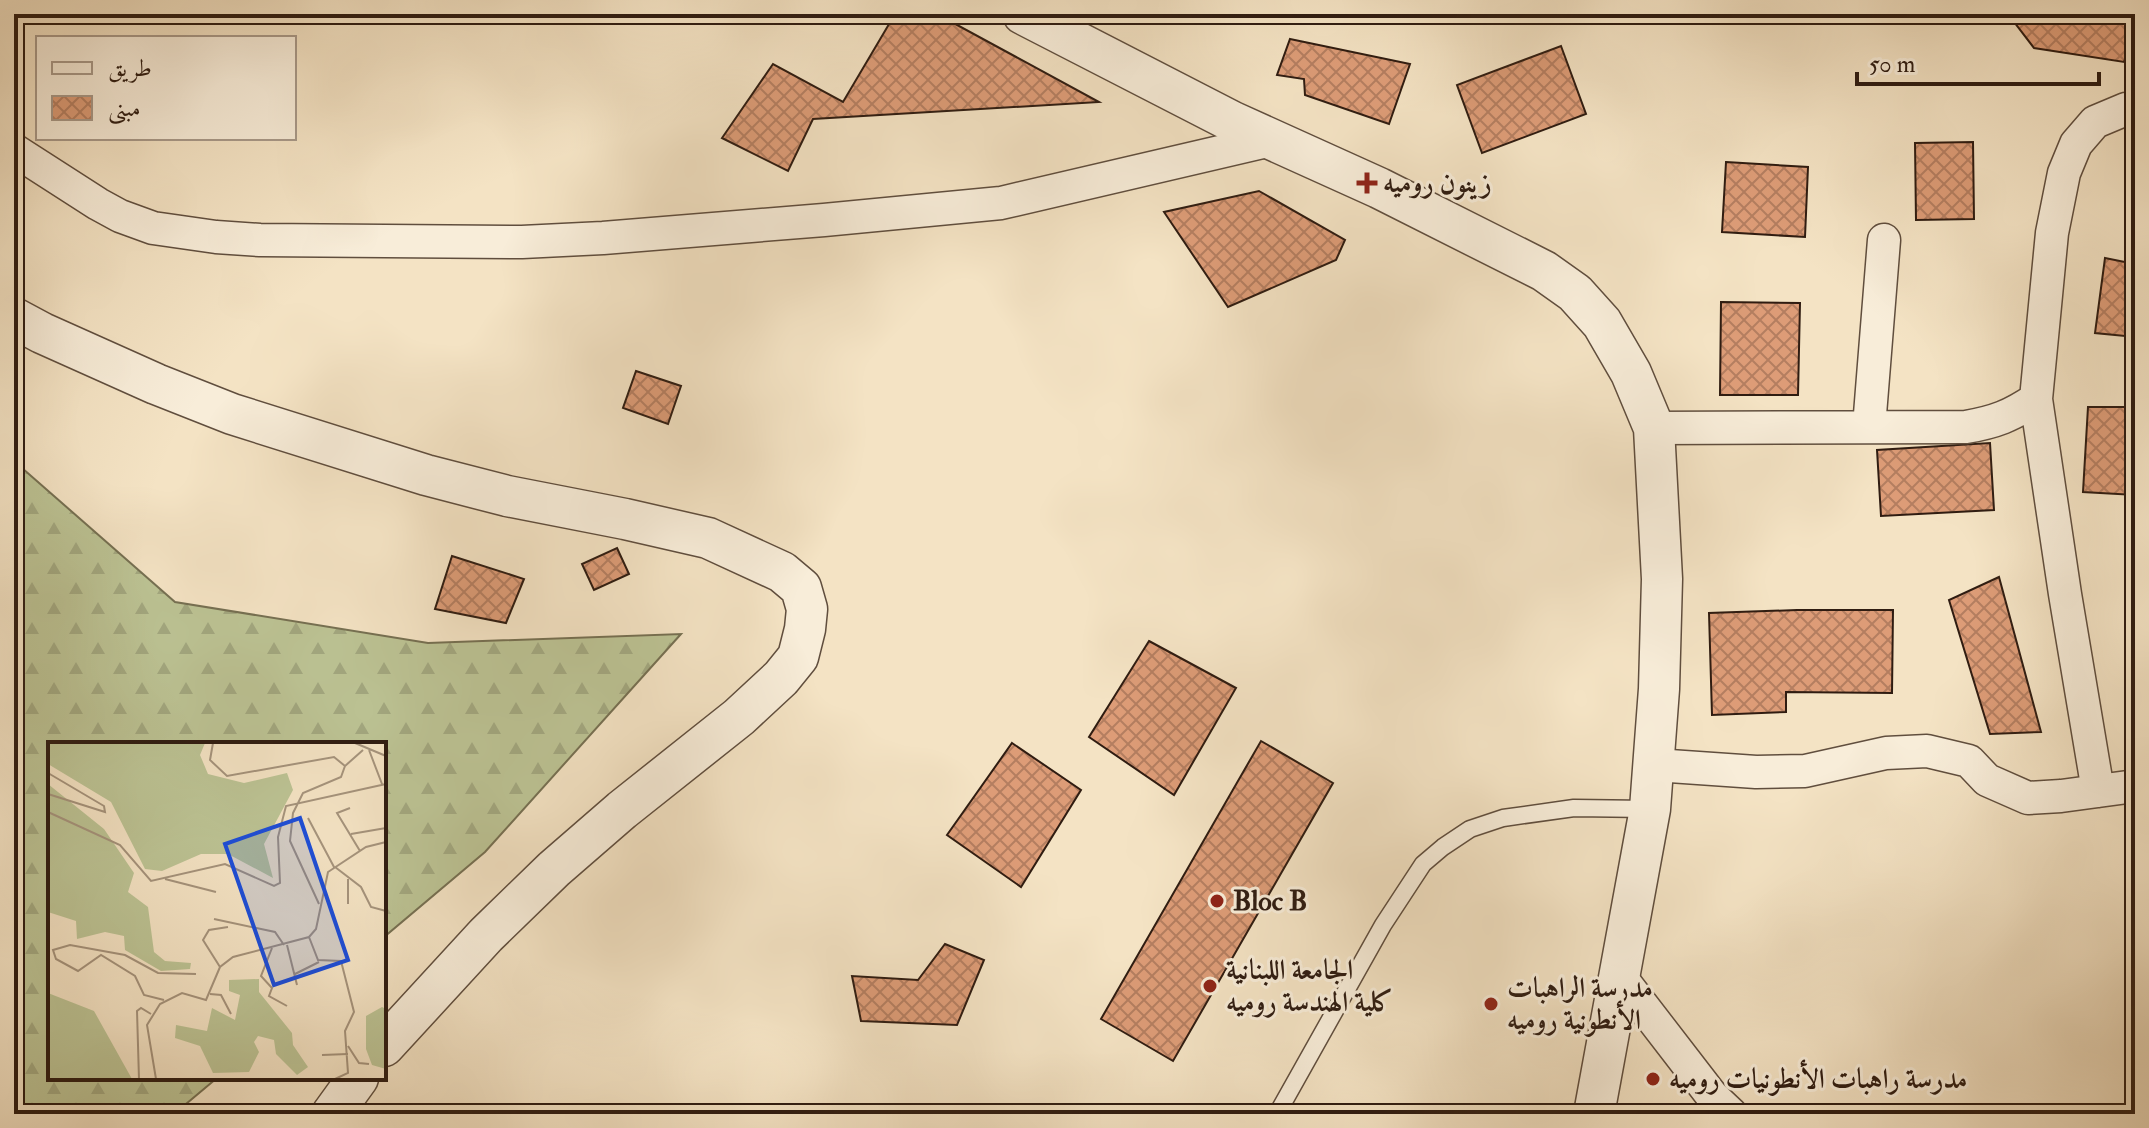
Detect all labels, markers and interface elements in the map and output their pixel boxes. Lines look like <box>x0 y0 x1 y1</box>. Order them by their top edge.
legend <box>36 36 296 140</box>
scale bar <box>1857 36 2099 86</box>
text: 50 m <box>1869 49 1916 80</box>
text: طريق <box>108 53 152 84</box>
text: مبنى <box>108 93 141 125</box>
place label: زينون روميه <box>1383 166 1492 201</box>
marker: زينون روميه <box>1358 174 1376 192</box>
inset map <box>48 742 386 1080</box>
place label: Bloc B <box>1233 884 1307 919</box>
marker: Bloc B <box>1208 892 1226 910</box>
place label: الجامعة اللبنانية كلية الهندسة روميه <box>1226 953 1393 1020</box>
place label: مدرسة الراهبات الأنطونية روميه <box>1507 971 1653 1038</box>
marker: الجامعة اللبنانية كلية الهندسة روميه <box>1201 977 1219 995</box>
marker: مدرسة الراهبات الأنطونية روميه <box>1482 995 1500 1013</box>
place label: مدرسة راهبات الأنطونيات روميه <box>1669 1059 1967 1097</box>
marker: مدرسة راهبات الأنطونيات روميه <box>1644 1070 1662 1088</box>

